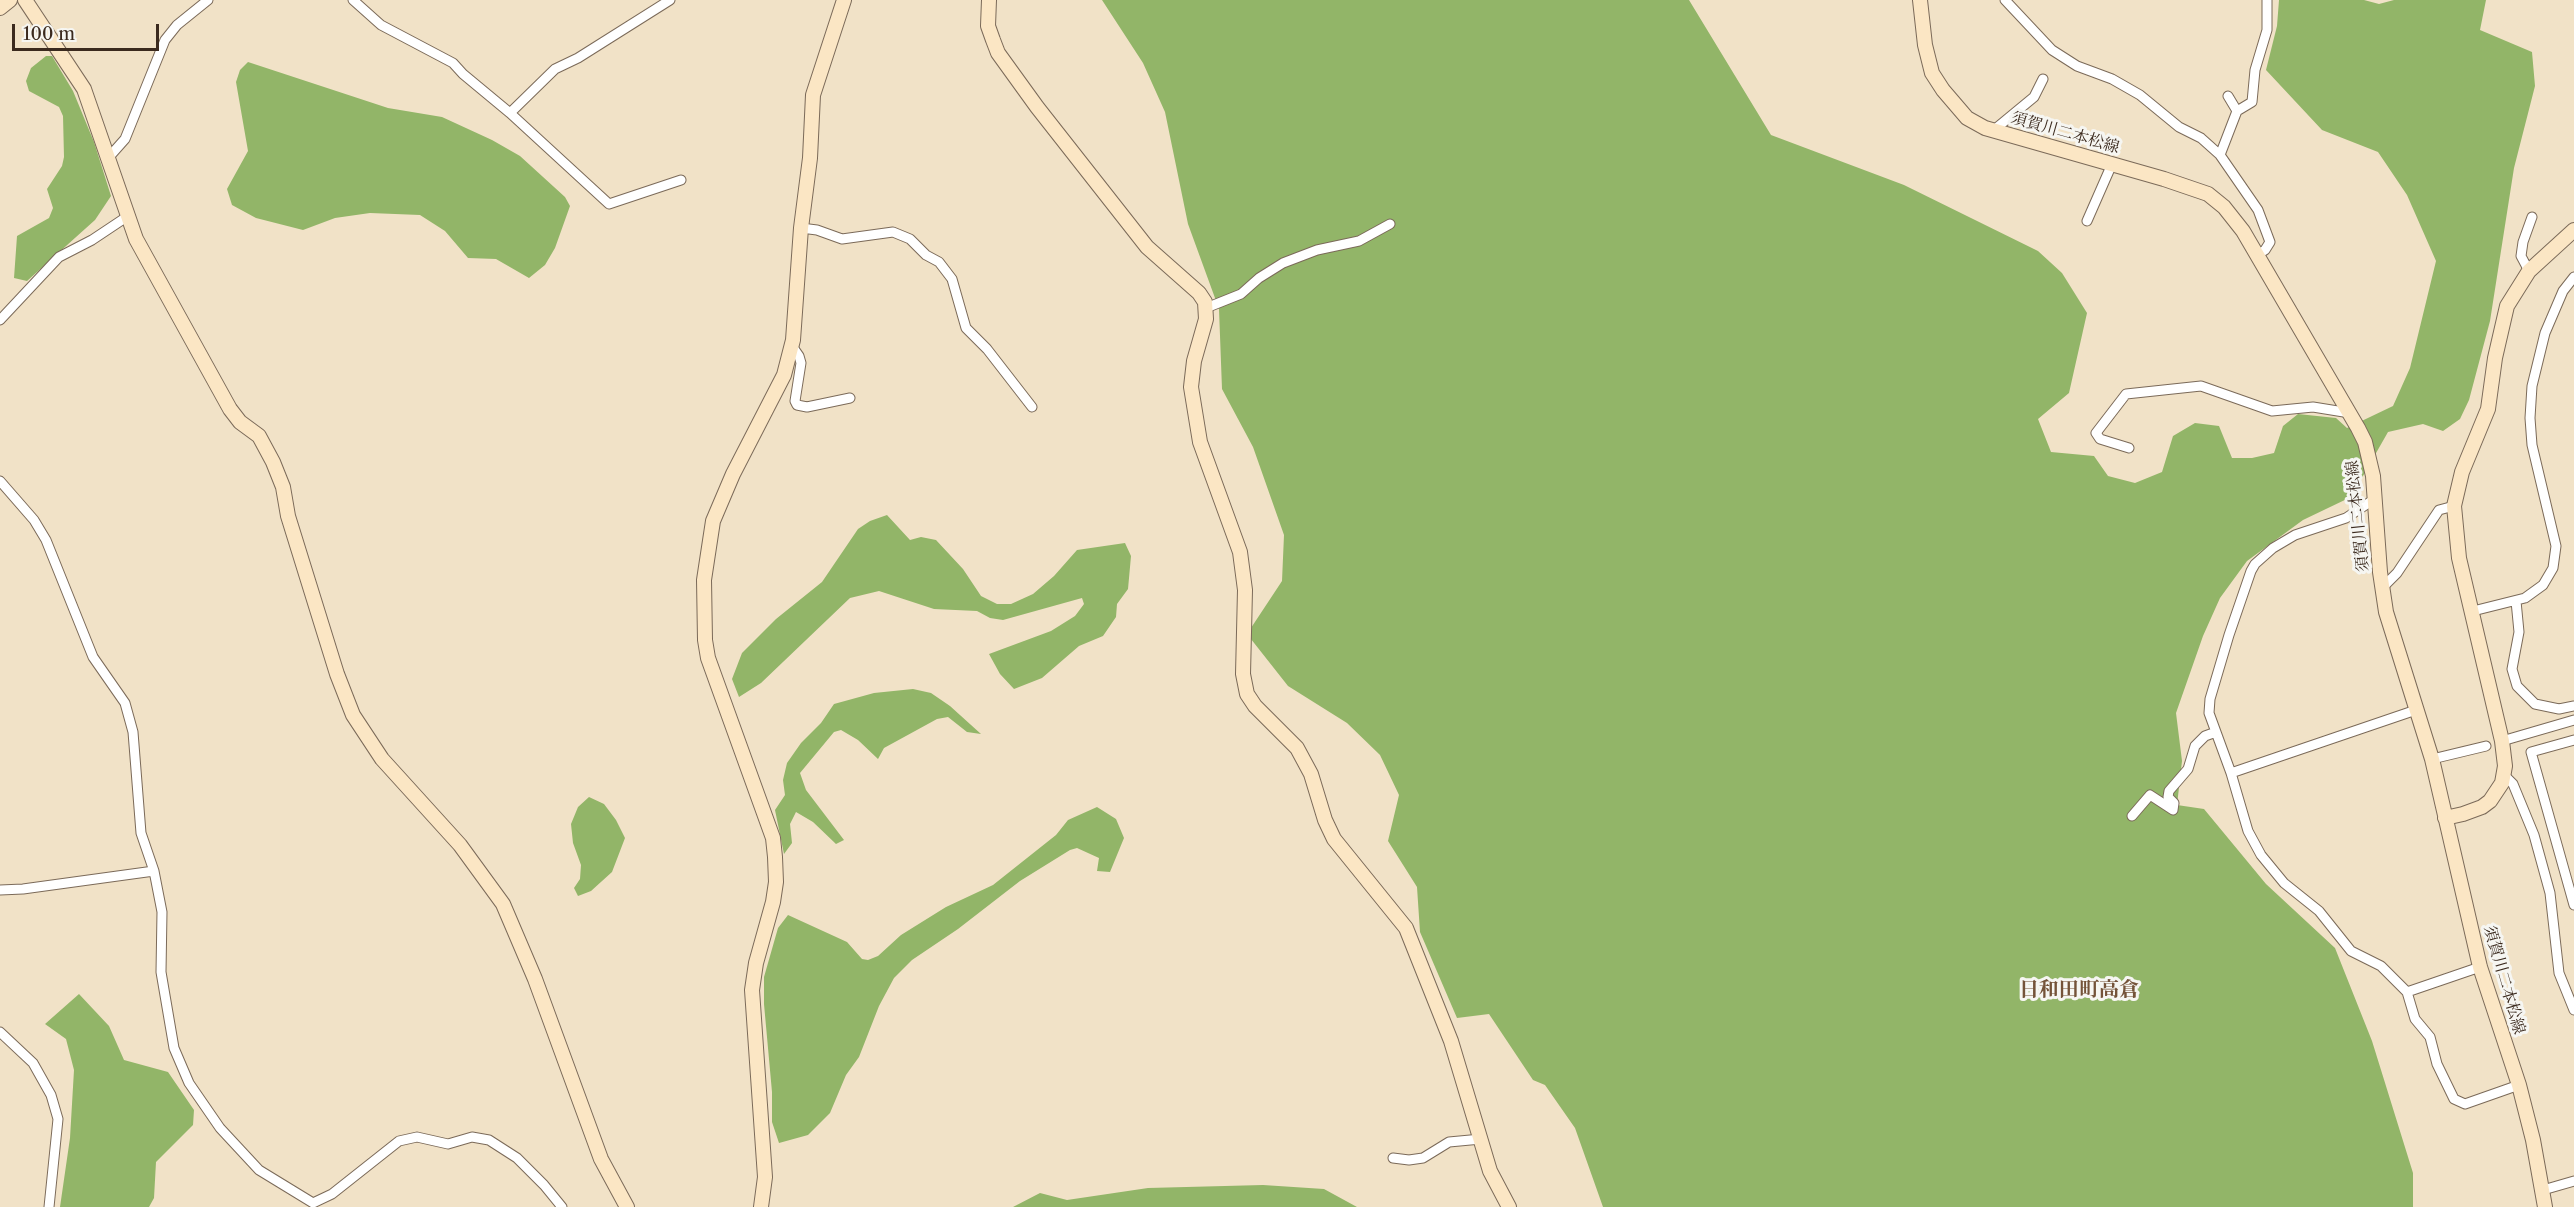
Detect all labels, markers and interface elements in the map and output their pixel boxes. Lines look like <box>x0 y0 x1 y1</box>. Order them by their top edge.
scale bar <box>15 12 162 50</box>
text: 100 m <box>23 23 75 45</box>
street label: 須賀川二本松線 <box>2009 108 2121 158</box>
street label: 須賀川二本松線 <box>2343 459 2373 573</box>
street label: 須賀川二本松線 <box>2479 924 2529 1036</box>
district label: 日和田町高倉 <box>2019 978 2139 1002</box>

